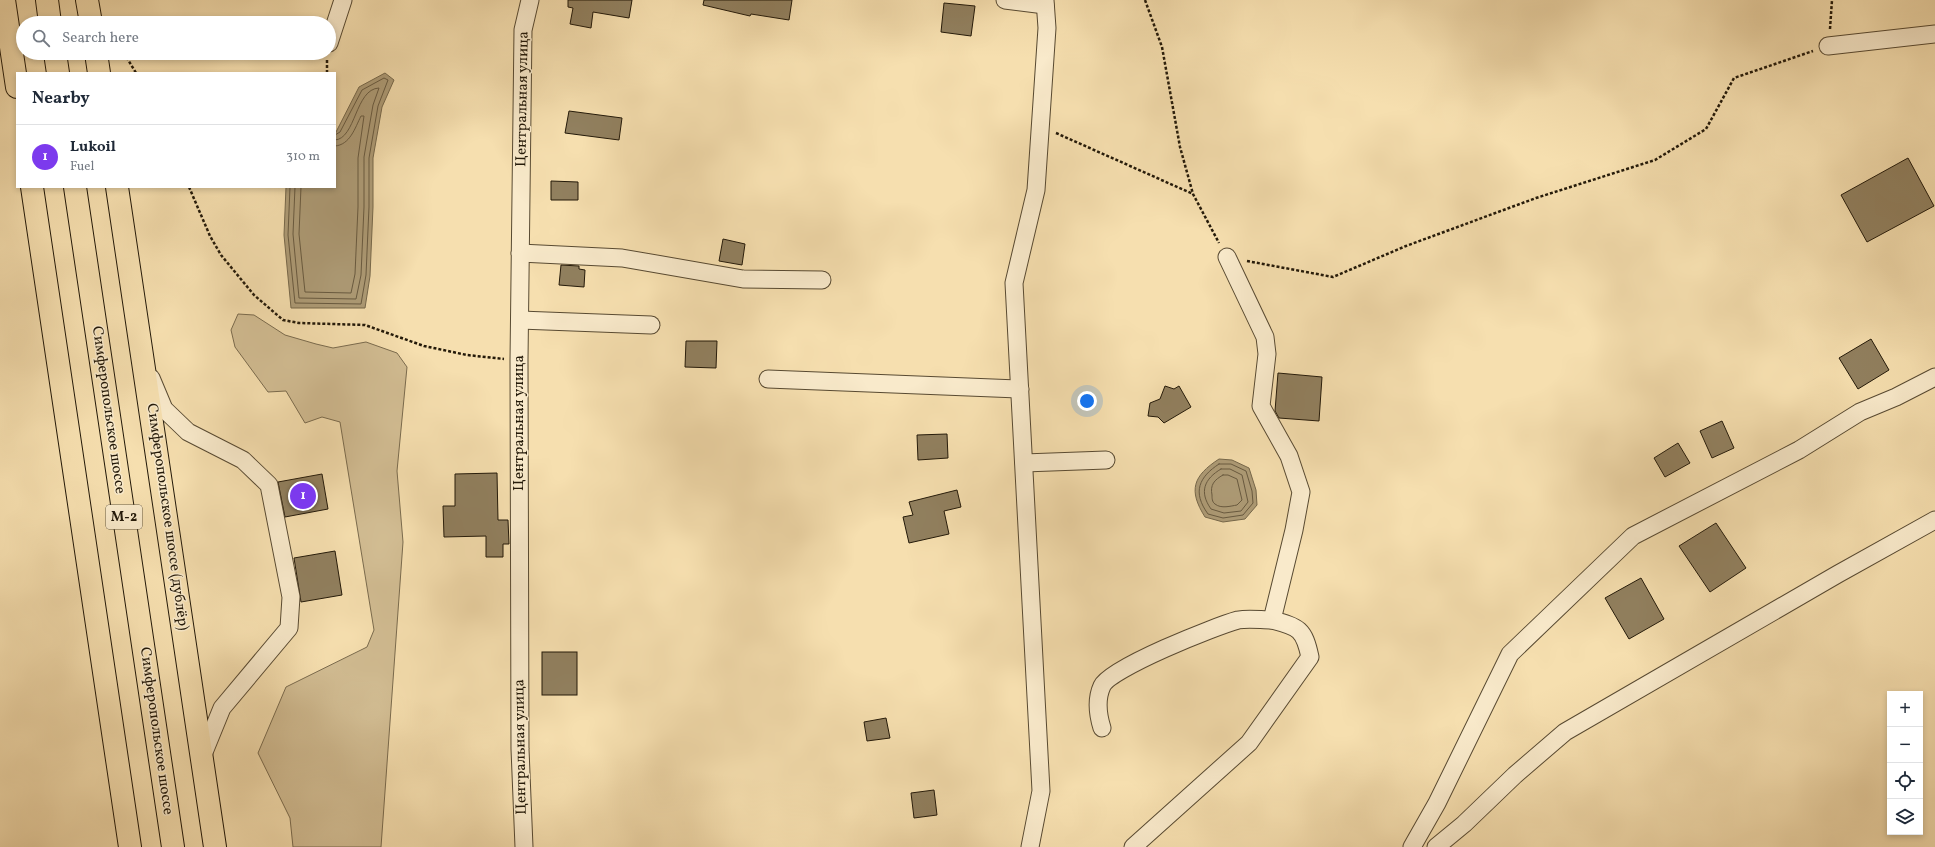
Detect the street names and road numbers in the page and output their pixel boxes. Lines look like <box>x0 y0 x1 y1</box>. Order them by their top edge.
street label: Центральная улица <box>511 31 535 167</box>
street label: Симферопольское шоссе <box>86 325 130 495</box>
street label: Центральная улица <box>509 355 530 491</box>
street label: Симферопольское шоссе (дублёр) <box>141 402 193 632</box>
road number: М-2 <box>106 505 142 529</box>
street label: Симферопольское шоссе <box>134 646 178 816</box>
street label: Центральная улица <box>509 679 533 815</box>

